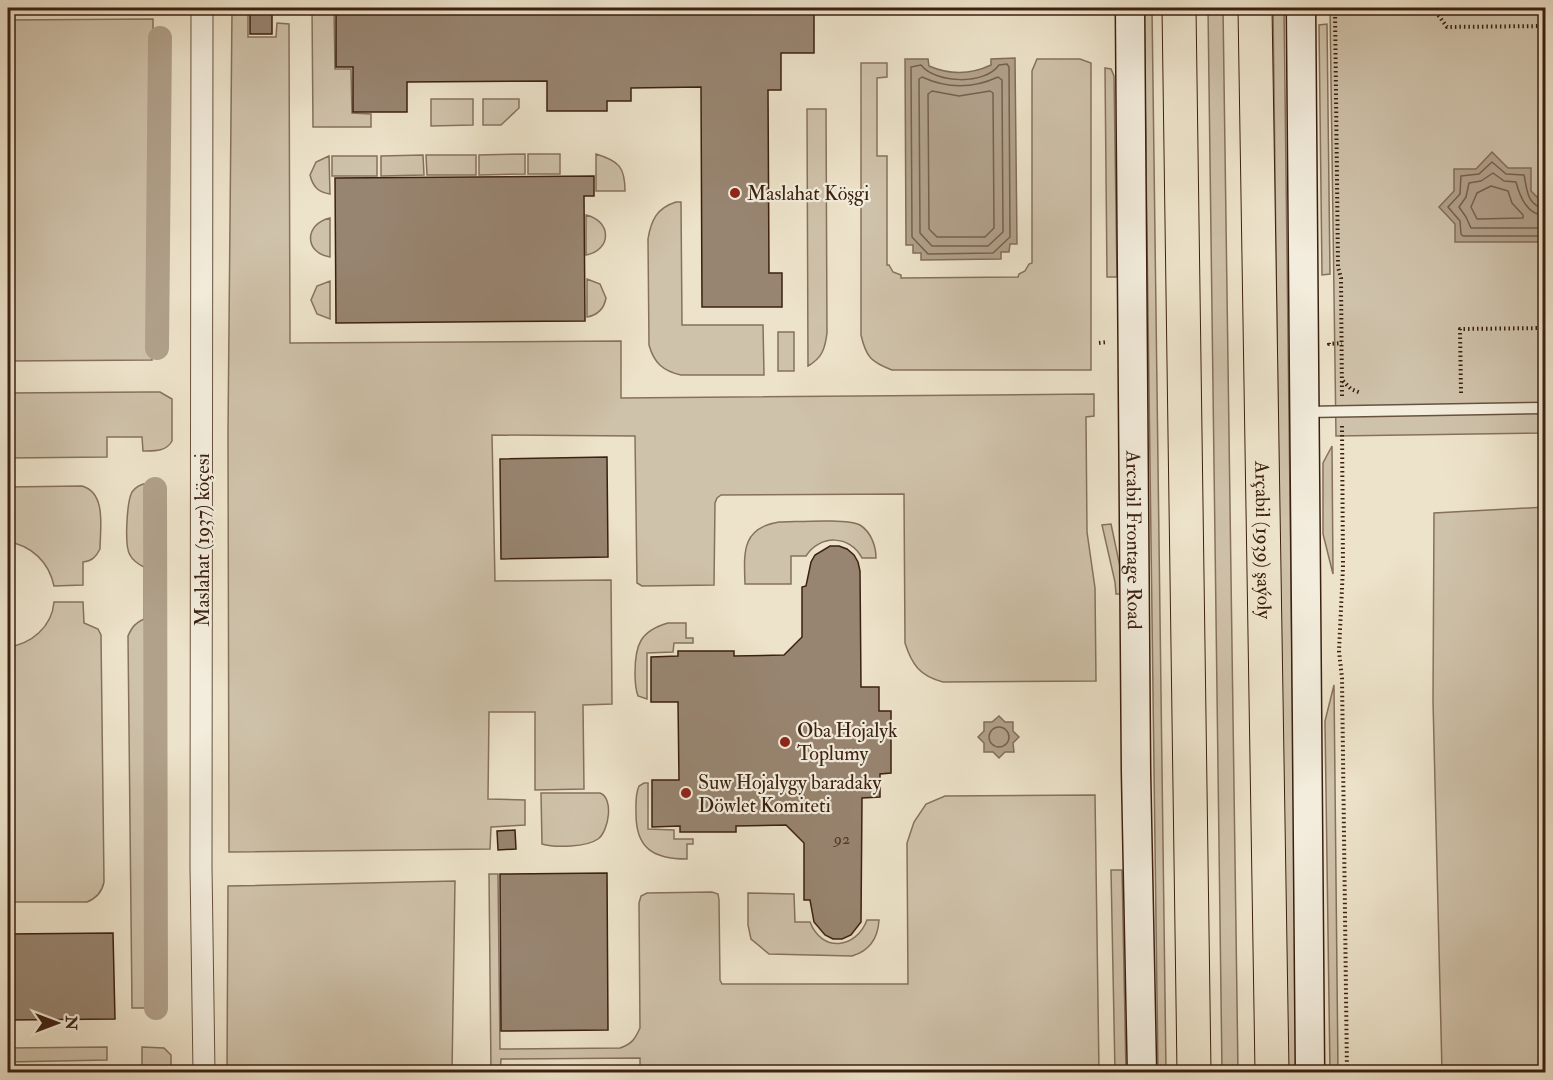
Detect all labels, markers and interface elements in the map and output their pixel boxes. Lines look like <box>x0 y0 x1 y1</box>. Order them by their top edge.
place label: Maslahat Köşgi <box>747 181 869 206</box>
marker: Maslahat Köşgi <box>728 186 742 200</box>
street label: Arcabil Frontage Road <box>1121 449 1147 630</box>
street label: Maslahat (1937) köçesi <box>190 453 215 627</box>
street label: Arçabil (1939) şaýoly <box>1250 460 1277 620</box>
place label: Oba Hojalyk Toplumy <box>797 718 898 767</box>
marker: Oba Hojalyk Toplumy <box>778 735 792 749</box>
place label: Suw Hojalygy baradaky Döwlet Komiteti <box>698 770 882 818</box>
marker: Suw Hojalygy baradaky Döwlet Komiteti <box>679 786 693 800</box>
house number: 92 <box>833 829 850 849</box>
north arrow <box>27 993 87 1053</box>
text: N <box>61 1015 81 1031</box>

